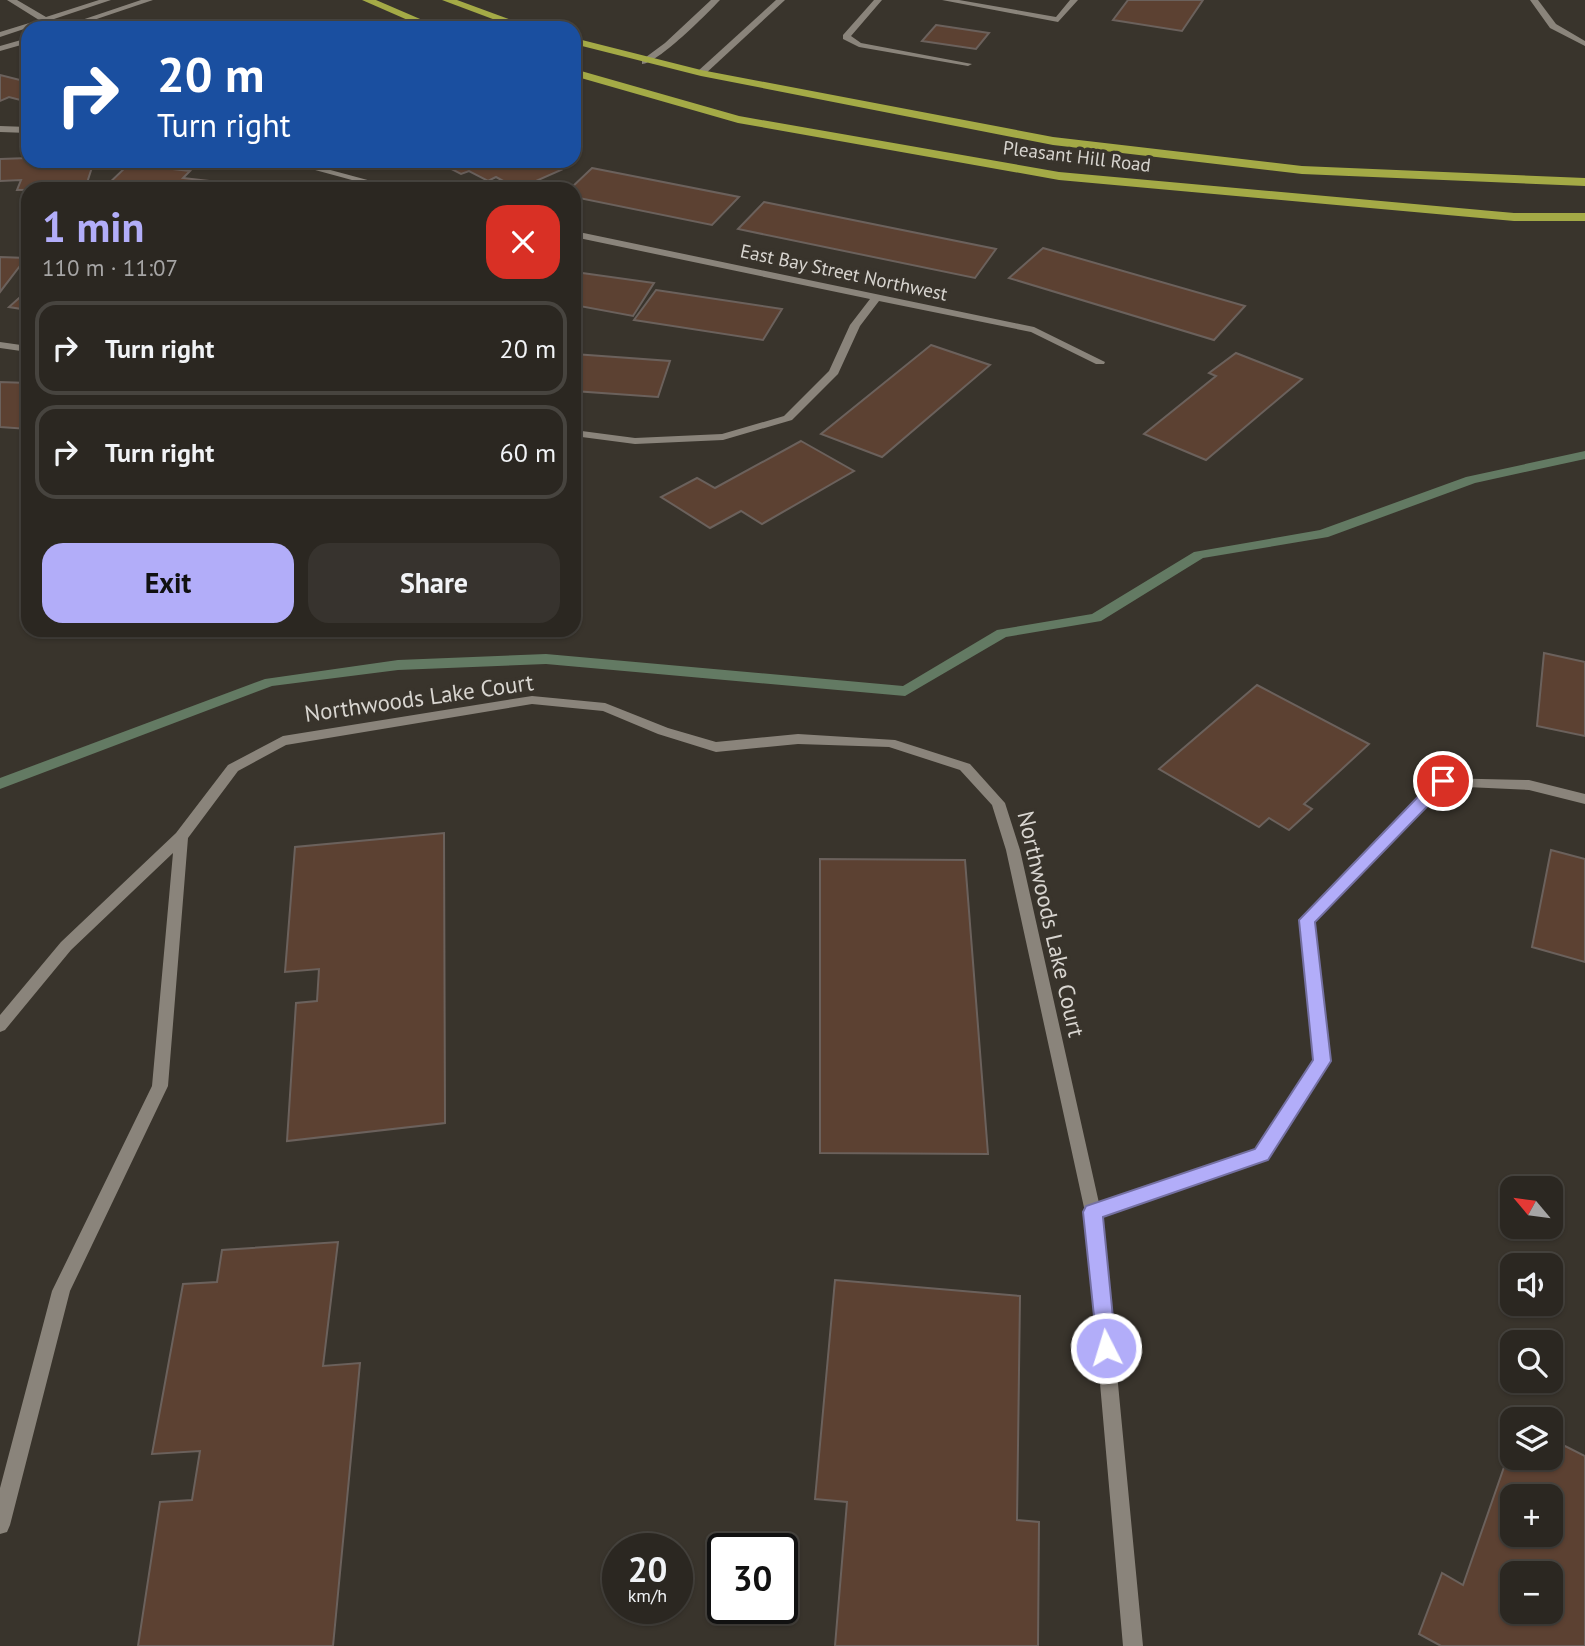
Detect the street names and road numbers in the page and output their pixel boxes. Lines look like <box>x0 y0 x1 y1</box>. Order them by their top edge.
street label: Pleasant Hill Road <box>1002 135 1152 177</box>
street label: East Bay Street Northwest <box>738 238 950 306</box>
street label: Northwoods Lake Court <box>303 667 536 728</box>
street label: Northwoods Lake Court <box>1011 808 1092 1040</box>

